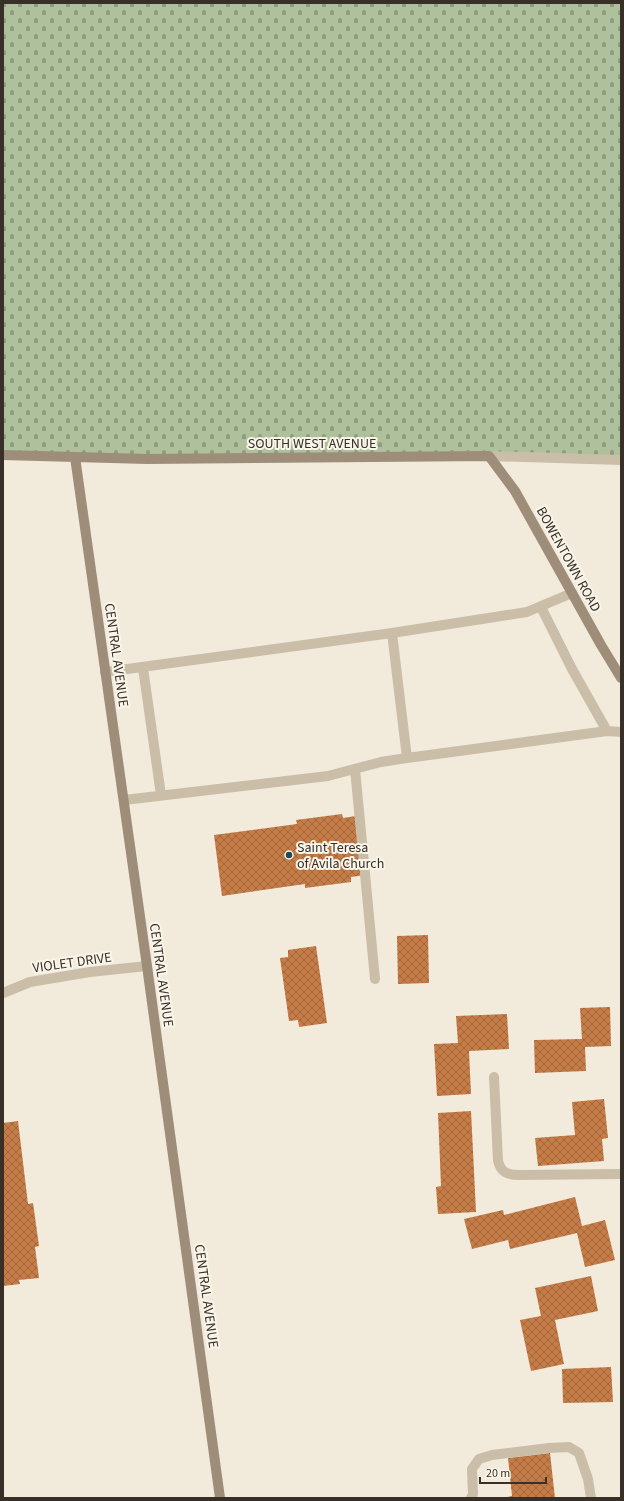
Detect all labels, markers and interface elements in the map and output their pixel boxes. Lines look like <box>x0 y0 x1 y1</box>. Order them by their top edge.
street label: SOUTH WEST AVENUE <box>248 434 376 454</box>
street label: BOWENTOWN ROAD <box>531 503 605 616</box>
street label: CENTRAL AVENUE <box>99 602 133 708</box>
place label: Saint Teresa of Avila Church <box>297 838 384 874</box>
marker: Saint Teresa of Avila Church <box>284 850 294 860</box>
street label: CENTRAL AVENUE <box>144 922 178 1028</box>
street label: VIOLET DRIVE <box>31 948 113 978</box>
street label: CENTRAL AVENUE <box>189 1243 223 1349</box>
scale bar <box>480 1459 546 1485</box>
text: 20 m <box>486 1465 510 1482</box>

